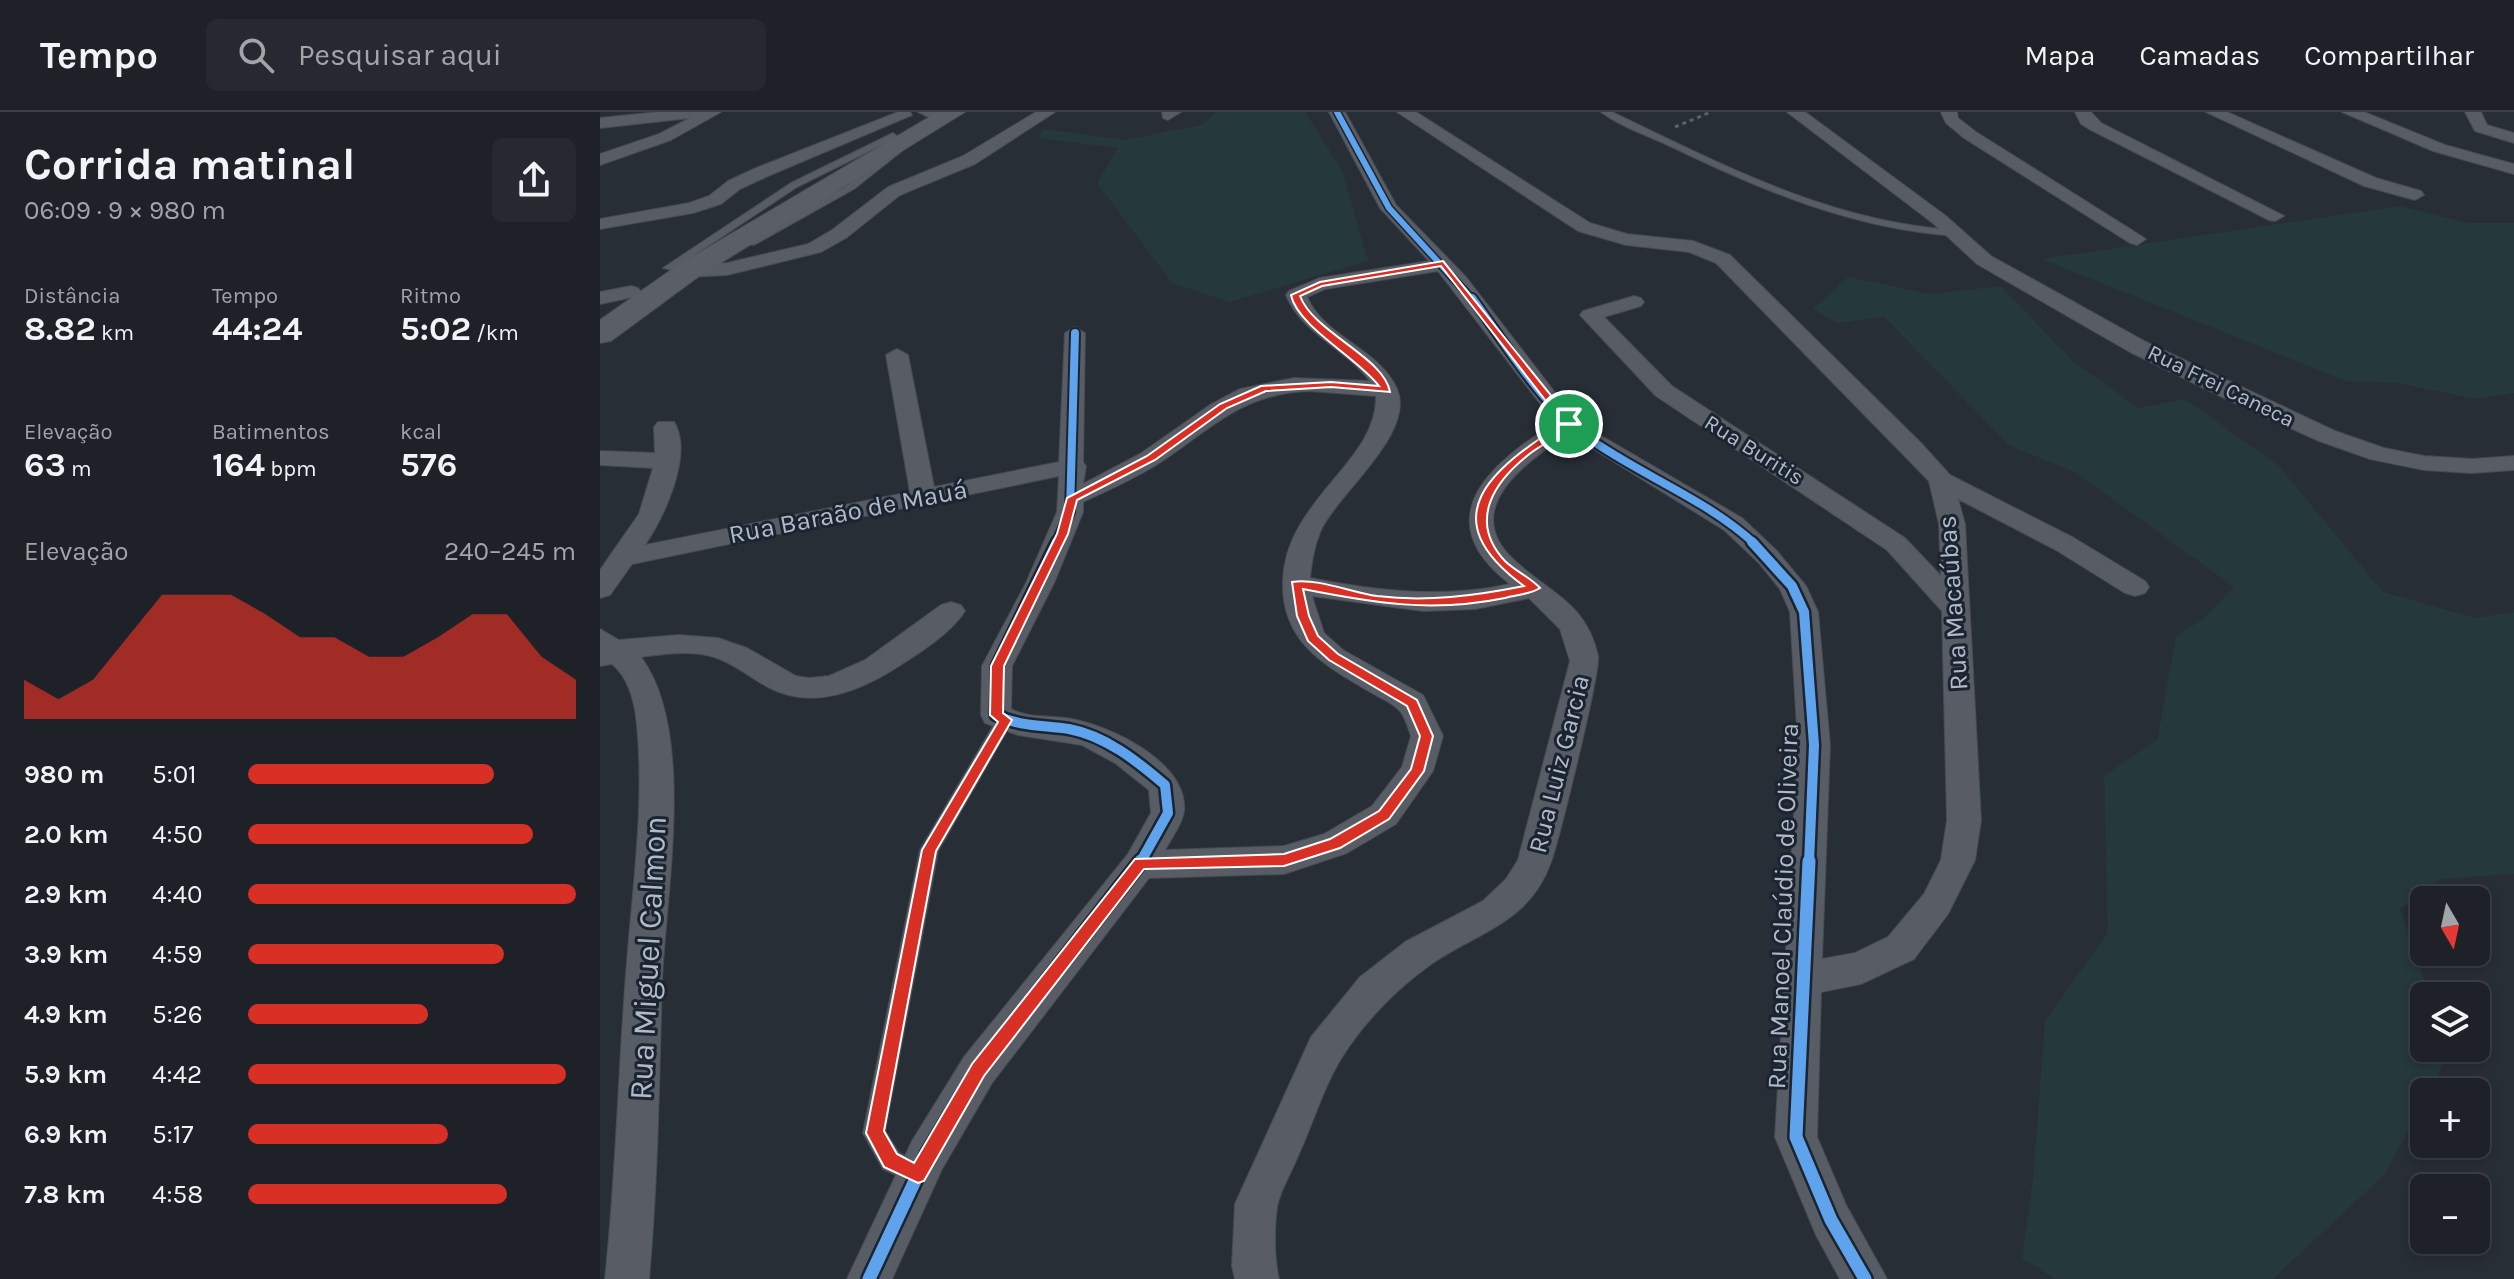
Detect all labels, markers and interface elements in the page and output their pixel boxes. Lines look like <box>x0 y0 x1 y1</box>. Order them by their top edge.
search box <box>206 19 766 91</box>
text: Tempo <box>40 33 158 78</box>
icon: search <box>234 33 278 77</box>
text: Pesquisar aqui <box>298 37 502 73</box>
text: Mapa <box>2024 39 2095 72</box>
text: Camadas <box>2139 39 2260 72</box>
text: Compartilhar <box>2304 39 2474 72</box>
button: share <box>492 138 576 222</box>
text: Corrida matinal <box>24 139 355 190</box>
text: 06:09 · 9 × 980 m <box>24 195 226 226</box>
text: Distância <box>24 283 120 309</box>
text: Tempo <box>212 283 278 309</box>
text: Ritmo <box>400 283 461 309</box>
text: 8.82 <box>24 309 96 349</box>
text: 44:24 <box>212 309 302 349</box>
text: 5:02 <box>400 309 471 349</box>
text: km <box>96 320 134 346</box>
text: /km <box>471 320 519 346</box>
street label: Rua Frei Caneca <box>2143 339 2299 433</box>
pin <box>1535 390 1603 458</box>
icon: arrive <box>1547 402 1591 446</box>
street label: Rua Buritis <box>1700 409 1808 491</box>
text: Elevação <box>24 419 112 445</box>
text: Batimentos <box>212 419 330 445</box>
text: kcal <box>400 419 442 445</box>
text: 63 <box>24 445 66 485</box>
text: 164 <box>212 445 265 485</box>
text: 576 <box>400 445 457 485</box>
text: m <box>66 456 92 482</box>
text: bpm <box>265 456 317 482</box>
street label: Rua Baraão de Mauá <box>726 474 970 550</box>
street label: Rua Macaúbas <box>1931 514 1975 692</box>
text: Elevação <box>24 536 129 567</box>
text: 240–245 m <box>444 536 576 567</box>
street label: Rua Luiz Garcia <box>1522 672 1596 856</box>
street label: Rua Manoel Claúdio de Oliveira <box>1761 722 1805 1090</box>
text: 980 m <box>24 759 104 790</box>
text: 5:01 <box>152 759 197 790</box>
street label: Rua Miguel Calmon <box>622 815 674 1101</box>
text: 2.0 km <box>24 819 108 850</box>
text: 4:50 <box>152 819 203 850</box>
text: 2.9 km <box>24 879 108 910</box>
text: 4:40 <box>152 879 202 910</box>
north arrow <box>2410 886 2490 966</box>
map controls <box>2410 886 2490 1254</box>
text: 3.9 km <box>24 939 108 970</box>
text: 4:59 <box>152 939 202 970</box>
button: layers <box>2410 982 2490 1062</box>
text: 4.9 km <box>24 999 108 1030</box>
text: 5:26 <box>152 999 203 1030</box>
text: 5.9 km <box>24 1059 107 1090</box>
text: 4:42 <box>152 1059 202 1090</box>
button: + <box>2410 1078 2490 1158</box>
text: 6.9 km <box>24 1119 108 1150</box>
text: 5:17 <box>152 1119 193 1150</box>
button: − <box>2410 1174 2490 1254</box>
text: 7.8 km <box>24 1179 106 1210</box>
text: 4:58 <box>152 1179 203 1210</box>

